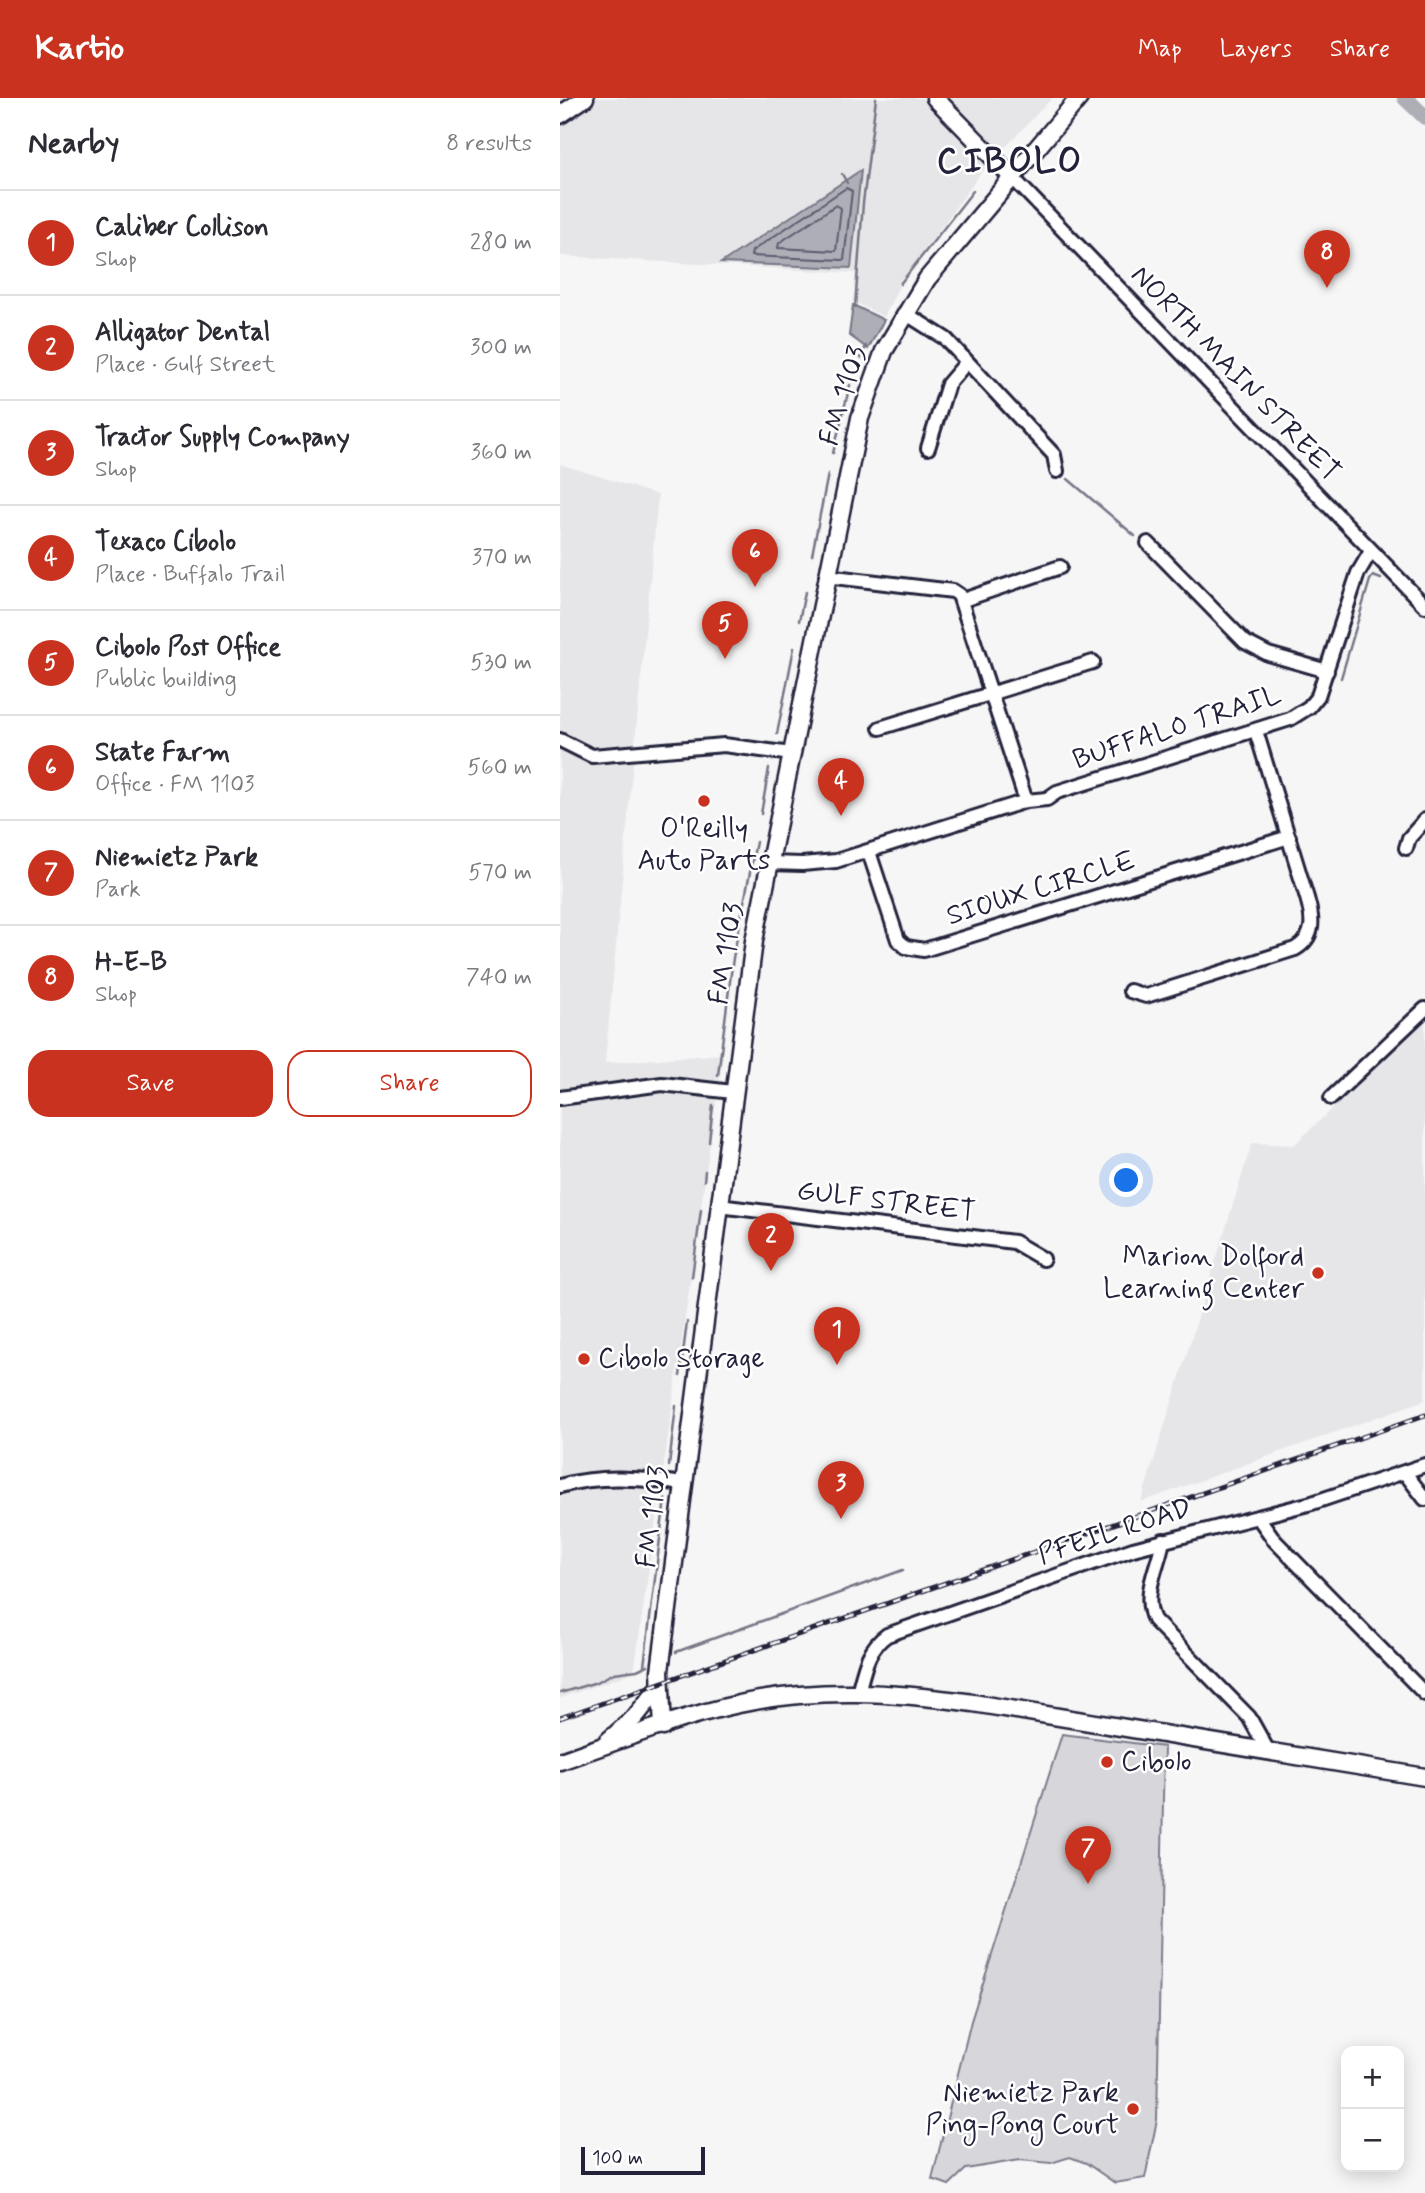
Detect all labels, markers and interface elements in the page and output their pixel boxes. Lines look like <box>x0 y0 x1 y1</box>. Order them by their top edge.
text: Kartio <box>35 27 124 71</box>
text: Map <box>1138 34 1182 65</box>
text: Layers <box>1220 34 1292 65</box>
text: Share <box>1330 34 1390 65</box>
text: Nearby <box>28 124 119 163</box>
text: 8 results <box>446 129 532 159</box>
district label: CIBOLO <box>937 139 1083 185</box>
text: Caliber Collison <box>95 211 269 245</box>
text: 1 <box>46 228 56 258</box>
text: 280 m <box>470 228 532 258</box>
pin: 8 <box>1304 230 1350 288</box>
text: Shop <box>95 245 137 275</box>
street label: NORTH MAIN STREET <box>1122 258 1348 490</box>
text: Alligator Dental <box>95 316 270 350</box>
text: 2 <box>45 333 57 363</box>
text: 300 m <box>470 333 532 363</box>
street label: FM 1103 <box>811 341 877 450</box>
text: Place · Gulf Street <box>95 350 275 380</box>
text: Tractor Supply Company <box>95 421 350 455</box>
text: 3 <box>46 438 56 468</box>
text: 360 m <box>471 438 532 468</box>
text: Shop <box>95 455 137 485</box>
text: Texaco Cibolo <box>95 526 236 560</box>
pin: 6 <box>732 529 778 587</box>
text: 4 <box>44 543 58 573</box>
text: 370 m <box>472 543 532 573</box>
text: Place · Buffalo Trail <box>95 560 286 590</box>
pin: 5 <box>702 601 748 659</box>
text: Cibolo Post Office <box>95 631 281 665</box>
text: 5 <box>44 648 58 678</box>
text: 530 m <box>470 648 532 678</box>
text: Public building <box>95 665 237 695</box>
street label: BUFFALO TRAIL <box>1068 677 1287 779</box>
text: State Farm <box>95 736 230 770</box>
text: 6 <box>45 753 57 783</box>
text: 560 m <box>467 753 532 783</box>
pin: 4 <box>818 758 864 816</box>
text: Office · FM 1103 <box>95 770 254 800</box>
marker: O'Reilly Auto Parts <box>696 793 712 809</box>
place label: O'Reilly Auto Parts <box>637 811 771 880</box>
text: Niemietz Park <box>95 841 258 875</box>
street label: SIOUX CIRCLE <box>942 843 1140 935</box>
text: 7 <box>44 858 58 888</box>
text: 570 m <box>468 858 532 888</box>
text: Park <box>95 875 141 905</box>
street label: FM 1103 <box>701 900 753 1008</box>
text: H-E-B <box>95 946 167 980</box>
text: 8 <box>45 963 57 993</box>
text: 740 m <box>466 963 532 993</box>
text: Shop <box>95 980 137 1010</box>
button: Save <box>28 1050 273 1117</box>
button: Share <box>287 1050 532 1117</box>
your location <box>1109 1163 1143 1197</box>
street label: GULF STREET <box>795 1173 977 1231</box>
pin: 2 <box>748 1213 794 1271</box>
place label: Marion Dolford Learning Center <box>1103 1239 1305 1311</box>
marker: Marion Dolford Learning Center <box>1310 1265 1326 1281</box>
pin: 1 <box>814 1307 860 1365</box>
place label: Cibolo Storage <box>598 1341 765 1378</box>
marker: Cibolo Storage <box>576 1351 592 1367</box>
pin: 3 <box>818 1461 864 1519</box>
street label: FM 1103 <box>628 1464 678 1570</box>
street label: PFEIL ROAD <box>1034 1490 1196 1574</box>
place label: Cibolo <box>1121 1744 1192 1781</box>
marker: Cibolo <box>1099 1754 1115 1770</box>
pin: 7 <box>1065 1826 1111 1884</box>
map controls <box>1341 2046 1404 2172</box>
button: + <box>1341 2046 1404 2109</box>
place label: Niemietz Park Ping-Pong Court <box>925 2075 1119 2146</box>
marker: Niemietz Park Ping-Pong Court <box>1125 2101 1141 2117</box>
button: − <box>1341 2109 1404 2172</box>
scale bar <box>581 2144 705 2176</box>
text: 100 m <box>592 2146 643 2171</box>

